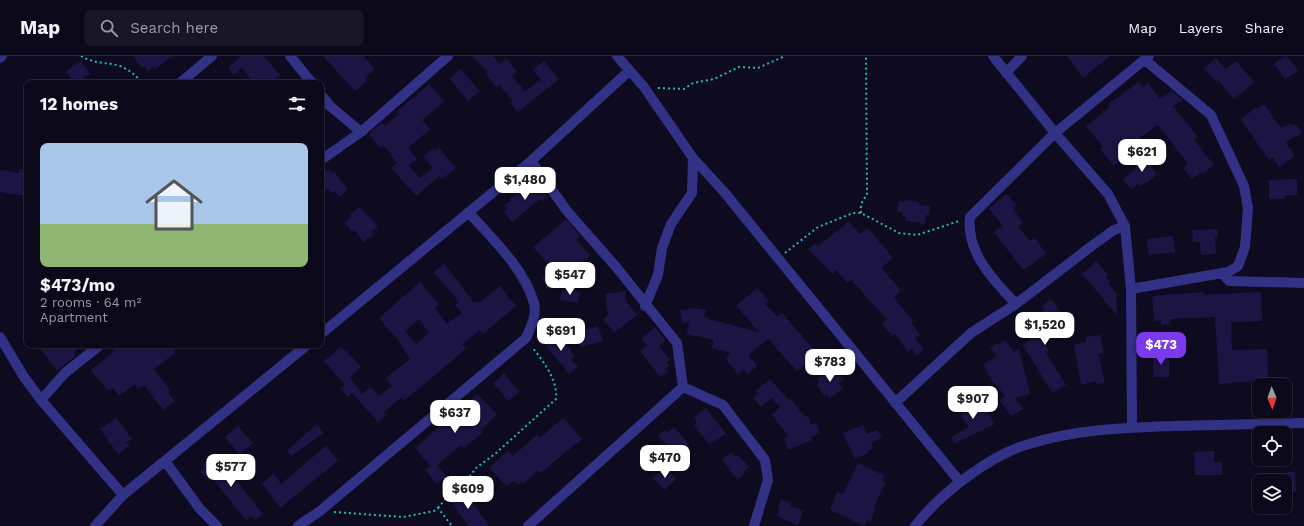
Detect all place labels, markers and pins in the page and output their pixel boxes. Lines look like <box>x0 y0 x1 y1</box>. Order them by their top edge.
pin: $621 <box>1118 139 1166 173</box>
pin: $1,480 <box>492 167 558 201</box>
pin: $547 <box>546 262 594 296</box>
pin: $1,520 <box>1012 312 1078 346</box>
pin: $691 <box>537 318 585 352</box>
pin: $473 <box>1137 332 1185 366</box>
pin: $783 <box>806 349 854 383</box>
pin: $907 <box>949 386 997 420</box>
pin: $637 <box>431 400 479 434</box>
pin: $470 <box>641 445 689 479</box>
pin: $577 <box>207 454 255 488</box>
pin: $609 <box>444 476 492 510</box>

